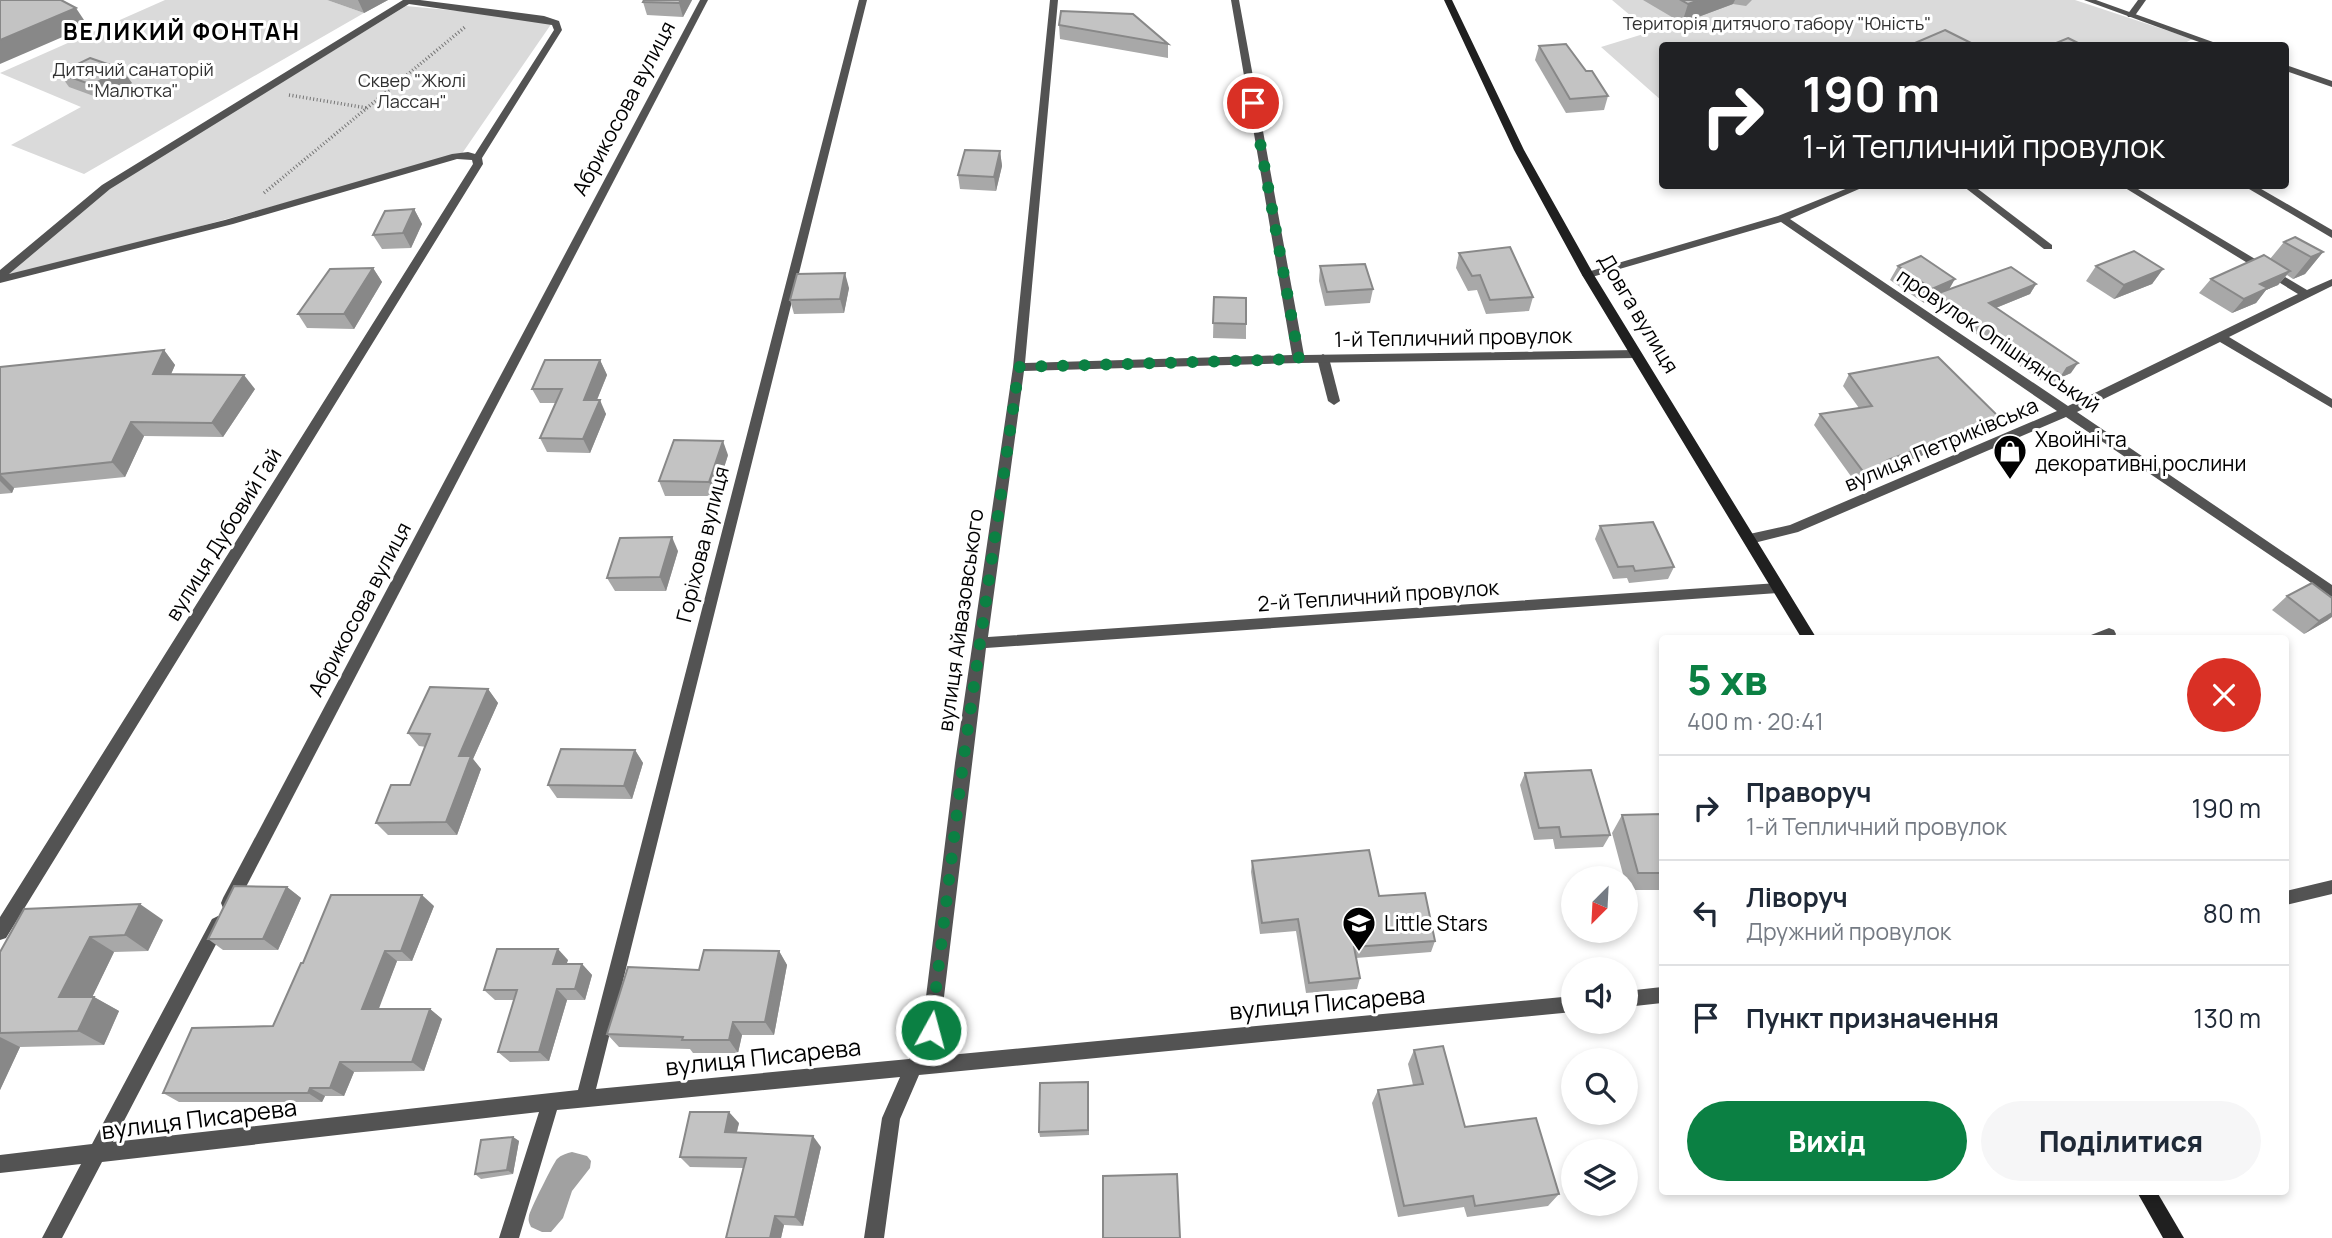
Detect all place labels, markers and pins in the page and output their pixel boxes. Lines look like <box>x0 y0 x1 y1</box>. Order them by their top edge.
pin <box>1223 73 1283 133</box>
place label: Хвойні та декоративні рослини <box>2035 425 2246 477</box>
shop icon: Хвойні та декоративні рослини <box>1991 432 2029 481</box>
school or university icon: Little Stars <box>1340 904 1378 953</box>
place label: Little Stars <box>1384 909 1488 937</box>

